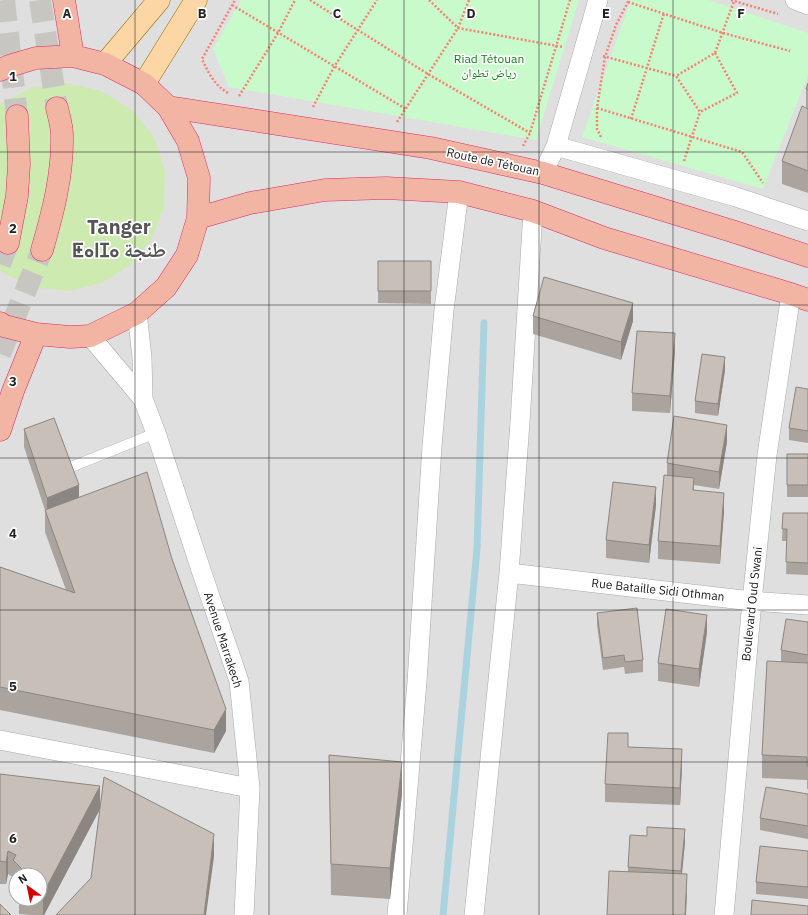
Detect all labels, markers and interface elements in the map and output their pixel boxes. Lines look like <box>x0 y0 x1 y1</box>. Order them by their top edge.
text: A <box>63 5 72 22</box>
text: B <box>198 5 207 22</box>
text: C <box>333 5 342 22</box>
text: D <box>466 5 476 22</box>
text: E <box>602 5 610 22</box>
text: F <box>737 5 745 22</box>
park label: Riad Tétouan رياض تطوان <box>454 51 524 80</box>
text: 1 <box>9 68 17 85</box>
street label: Route de Tétouan <box>445 144 541 179</box>
district label: Tanger ⵟⴰⵏⵊⴰ طنجة <box>72 213 166 263</box>
text: 2 <box>9 220 17 237</box>
text: 3 <box>9 373 17 390</box>
text: 4 <box>9 525 17 542</box>
street label: Boulevard Oud Swani <box>738 546 765 662</box>
street label: Rue Bataille Sidi Othman <box>591 575 725 604</box>
street label: Avenue Marrakech <box>201 590 246 690</box>
text: 5 <box>9 678 17 695</box>
text: 6 <box>9 830 17 847</box>
north arrow <box>8 867 48 907</box>
text: N <box>15 871 30 887</box>

